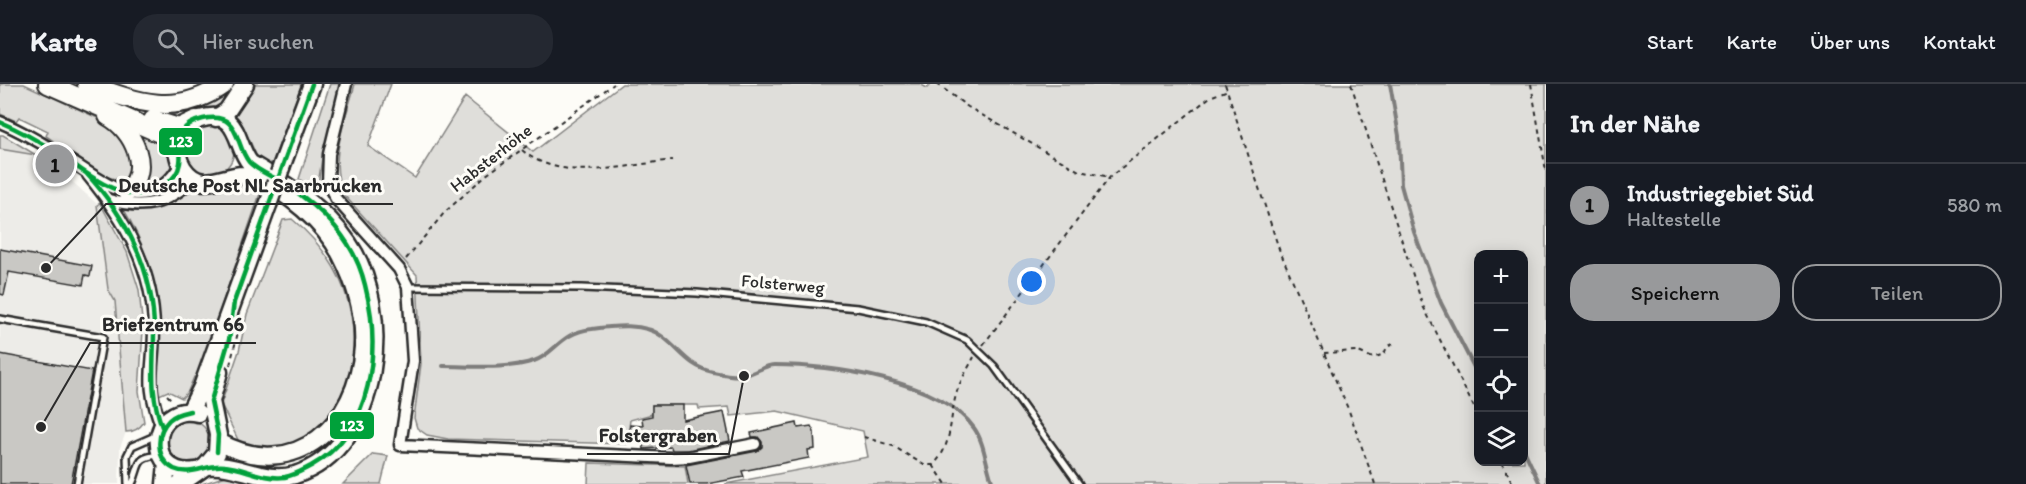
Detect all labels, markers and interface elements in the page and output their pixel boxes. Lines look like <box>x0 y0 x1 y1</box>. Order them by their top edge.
search box <box>133 14 553 68</box>
text: Karte <box>30 24 97 58</box>
icon: search <box>154 25 187 58</box>
text: Hier suchen <box>202 28 314 55</box>
text: Start <box>1647 29 1693 54</box>
text: Karte <box>1726 29 1777 54</box>
text: Über uns <box>1810 29 1890 54</box>
text: Kontakt <box>1923 29 1996 54</box>
text: In der Nähe <box>1570 107 1700 139</box>
street label: Habsterhöhe <box>445 119 537 197</box>
line badge: 123 <box>158 127 203 156</box>
text: 123 <box>169 132 194 151</box>
pin: 1 <box>36 142 74 187</box>
callout: Deutsche Post NL Saarbrücken <box>106 166 393 204</box>
text: Deutsche Post NL Saarbrücken <box>118 173 383 197</box>
text: Industriegebiet Süd <box>1627 180 1813 207</box>
text: 1 <box>1585 193 1594 217</box>
text: 580 m <box>1947 193 2002 217</box>
text: Haltestelle <box>1627 207 1721 231</box>
map controls <box>1474 250 1528 466</box>
button: + <box>1474 250 1528 304</box>
button: Speichern <box>1570 264 1780 321</box>
button: Teilen <box>1792 264 2002 321</box>
your location <box>1017 267 1046 296</box>
street label: Folsterweg <box>740 269 826 299</box>
button: − <box>1474 304 1528 358</box>
callout: Briefzentrum 66 <box>90 305 256 343</box>
text: Briefzentrum 66 <box>102 312 245 336</box>
button: locate <box>1474 358 1528 412</box>
line badge: 123 <box>329 411 375 440</box>
button: layers <box>1474 412 1528 466</box>
text: 123 <box>340 416 365 435</box>
callout: Folstergraben <box>587 416 729 454</box>
text: Folstergraben <box>599 423 718 448</box>

